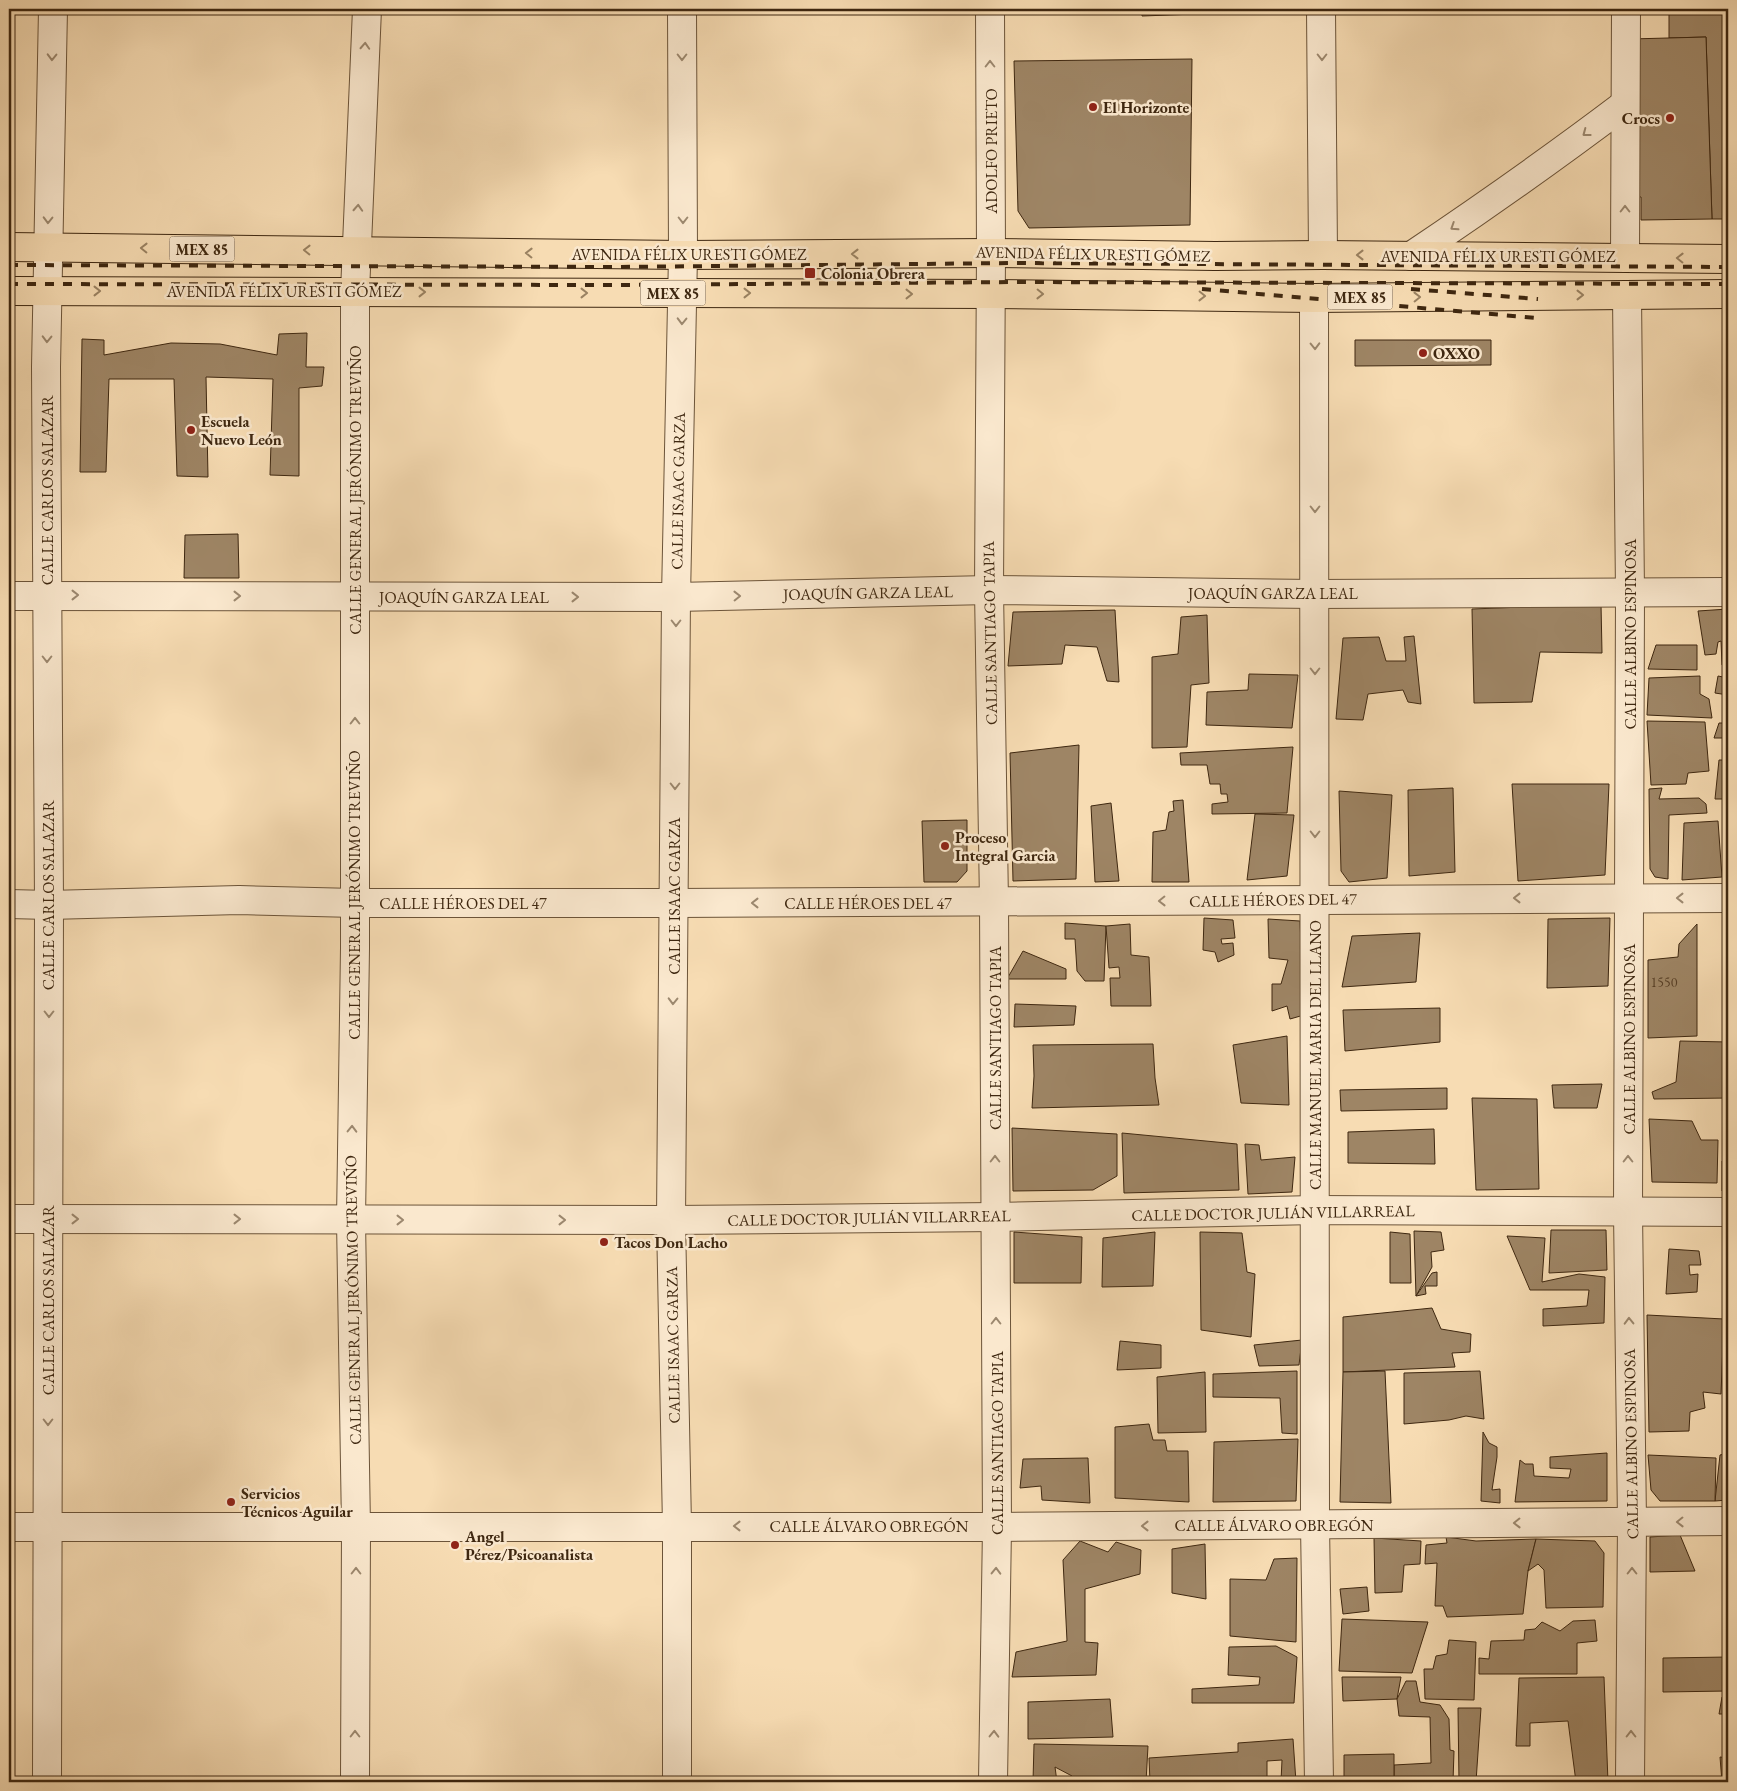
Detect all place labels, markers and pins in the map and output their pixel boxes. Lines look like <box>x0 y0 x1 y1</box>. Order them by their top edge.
place label: El Horizonte <box>1103 97 1190 118</box>
marker: El Horizonte <box>1087 101 1099 113</box>
place label: Crocs <box>1622 108 1660 129</box>
marker: Crocs <box>1664 112 1676 124</box>
place label: Colonia Obrera <box>821 263 926 284</box>
marker: Colonia Obrera <box>803 266 817 280</box>
place label: OXXO <box>1433 343 1480 364</box>
marker: OXXO <box>1417 347 1429 359</box>
place label: Escuela Nuevo León <box>201 411 282 450</box>
marker: Escuela Nuevo León <box>185 424 197 436</box>
place label: Proceso Integral Garcia <box>955 827 1057 866</box>
marker: Proceso Integral Garcia <box>939 840 951 852</box>
place label: Tacos Don Lacho <box>614 1232 728 1253</box>
marker: Tacos Don Lacho <box>598 1236 610 1248</box>
place label: Servicios Técnicos Aguilar <box>241 1483 353 1522</box>
marker: Servicios Técnicos Aguilar <box>225 1496 237 1508</box>
place label: Angel Pérez/Psicoanalista <box>464 1526 594 1565</box>
marker: Angel Pérez/Psicoanalista <box>449 1539 461 1551</box>

